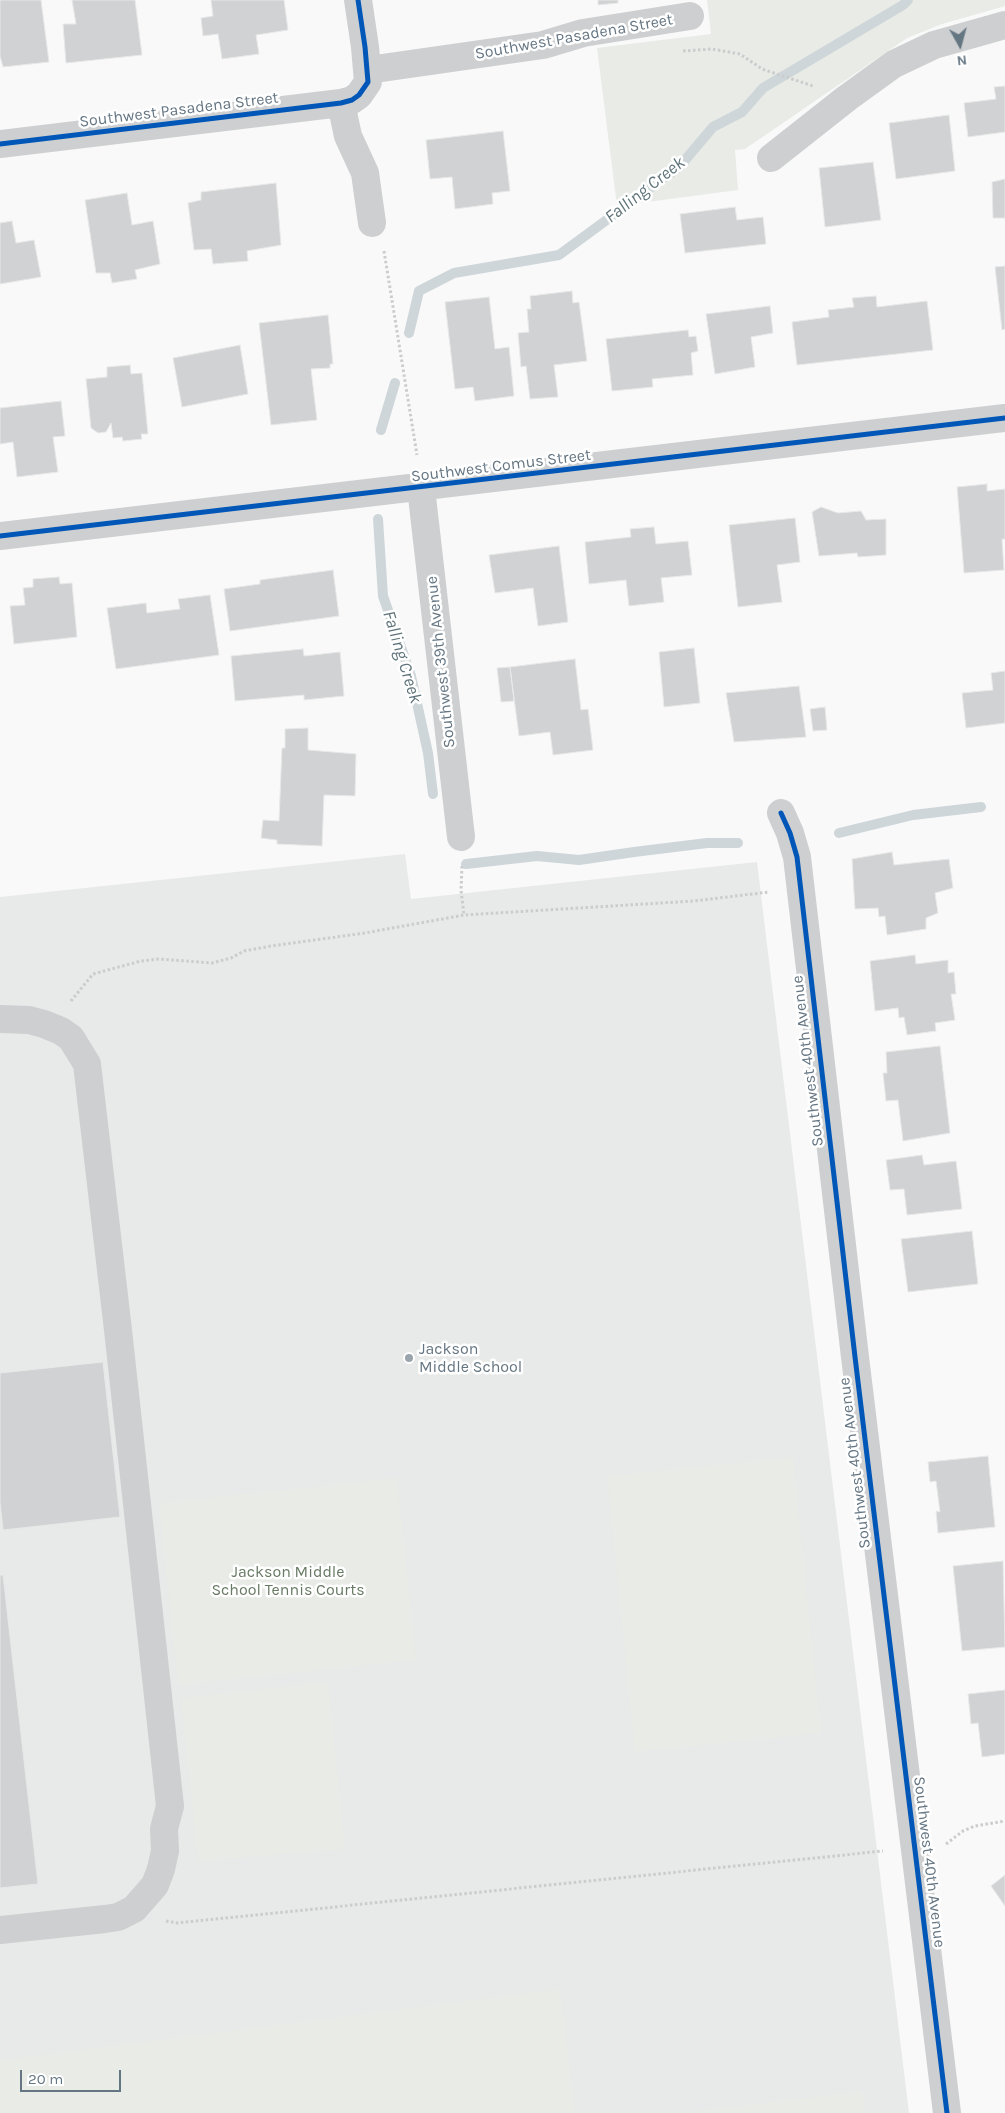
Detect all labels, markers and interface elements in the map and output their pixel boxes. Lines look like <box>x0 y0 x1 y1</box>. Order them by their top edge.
street label: Southwest Pasadena Street <box>474 10 674 64</box>
north arrow <box>935 20 985 70</box>
text: N <box>956 51 968 69</box>
street label: Southwest Pasadena Street <box>78 88 280 132</box>
water label: Falling Creek <box>601 152 689 228</box>
street label: Southwest Comus Street <box>410 445 592 487</box>
street label: Southwest 39th Avenue <box>422 575 460 749</box>
water label: Falling Creek <box>378 608 426 706</box>
street label: Southwest 40th Avenue <box>788 974 828 1148</box>
place label: Jackson Middle School <box>419 1339 522 1377</box>
marker: Jackson Middle School <box>403 1352 415 1364</box>
street label: Southwest 40th Avenue <box>835 1376 875 1550</box>
park label: Jackson Middle School Tennis Courts <box>211 1562 365 1600</box>
street label: Southwest 40th Avenue <box>909 1775 949 1949</box>
scale bar <box>22 2060 124 2092</box>
text: 20 m <box>28 2070 63 2088</box>

